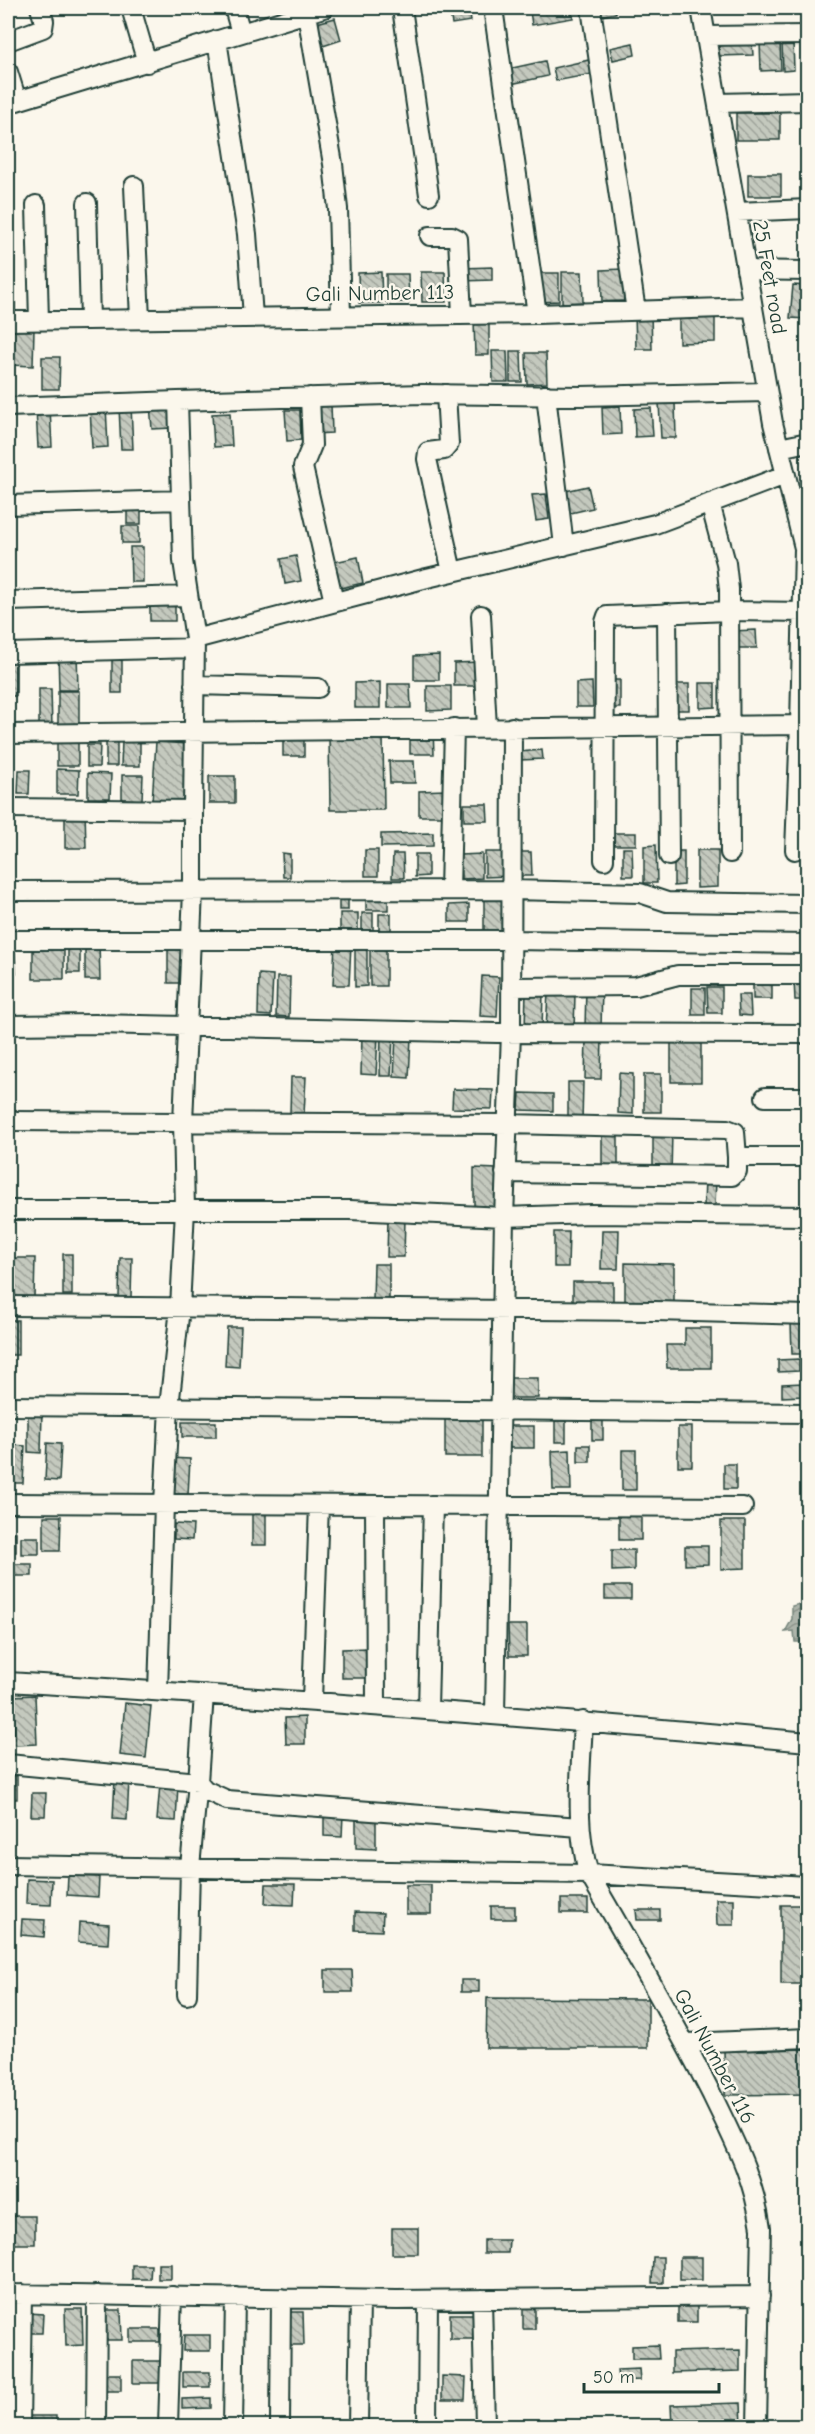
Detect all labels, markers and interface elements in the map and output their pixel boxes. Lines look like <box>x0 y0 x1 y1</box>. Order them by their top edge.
street label: 25 Feet road <box>748 218 792 336</box>
street label: Gali Number 113 <box>306 280 454 306</box>
street label: Gali Number 116 <box>669 1984 761 2128</box>
scale bar <box>584 2356 719 2394</box>
text: 50 m <box>593 2367 635 2388</box>

